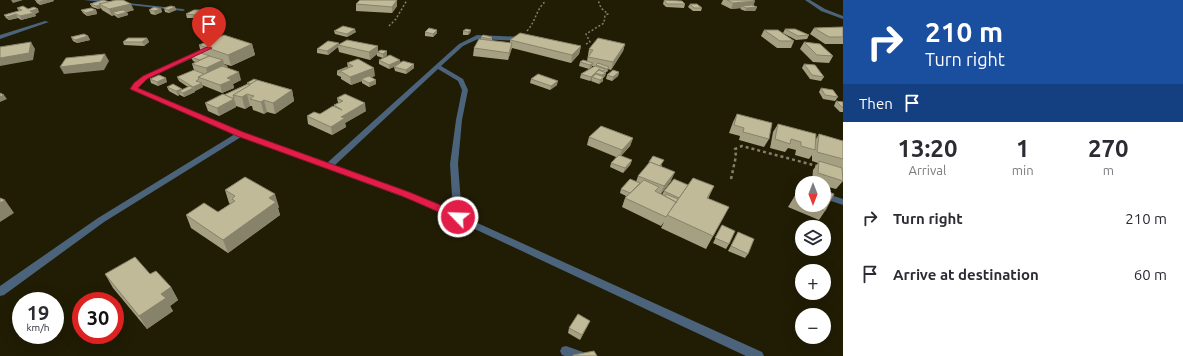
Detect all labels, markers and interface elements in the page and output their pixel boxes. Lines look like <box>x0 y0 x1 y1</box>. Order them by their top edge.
pin <box>192 7.0 226 48</box>
icon: arrive <box>198 13 220 35</box>
icon: right <box>859 16 911 68</box>
text: 210 m <box>925 16 1003 47</box>
text: Turn right <box>925 49 1005 69</box>
icon: arrive <box>901 92 923 114</box>
text: Then <box>859 95 893 112</box>
text: 13:20 <box>897 135 957 162</box>
text: 1 <box>1016 135 1029 162</box>
text: 270 <box>1088 135 1129 162</box>
text: Arrival <box>908 163 946 177</box>
text: min <box>1012 163 1034 177</box>
text: m <box>1103 163 1114 177</box>
north arrow <box>795 176 831 212</box>
map controls <box>795 176 831 344</box>
position arrow <box>437 196 479 238</box>
icon: right <box>859 207 881 229</box>
text: Turn right <box>893 210 963 227</box>
text: 210 m <box>1125 210 1167 227</box>
button: layers <box>795 220 831 256</box>
icon: arrive <box>859 263 881 285</box>
button: + <box>795 264 831 300</box>
text: Arrive at destination <box>893 266 1039 283</box>
text: 60 m <box>1134 266 1167 283</box>
speed limit sign: 30 <box>72 292 124 344</box>
text: 19 <box>27 301 49 324</box>
button: − <box>795 308 831 344</box>
text: km/h <box>26 322 50 333</box>

